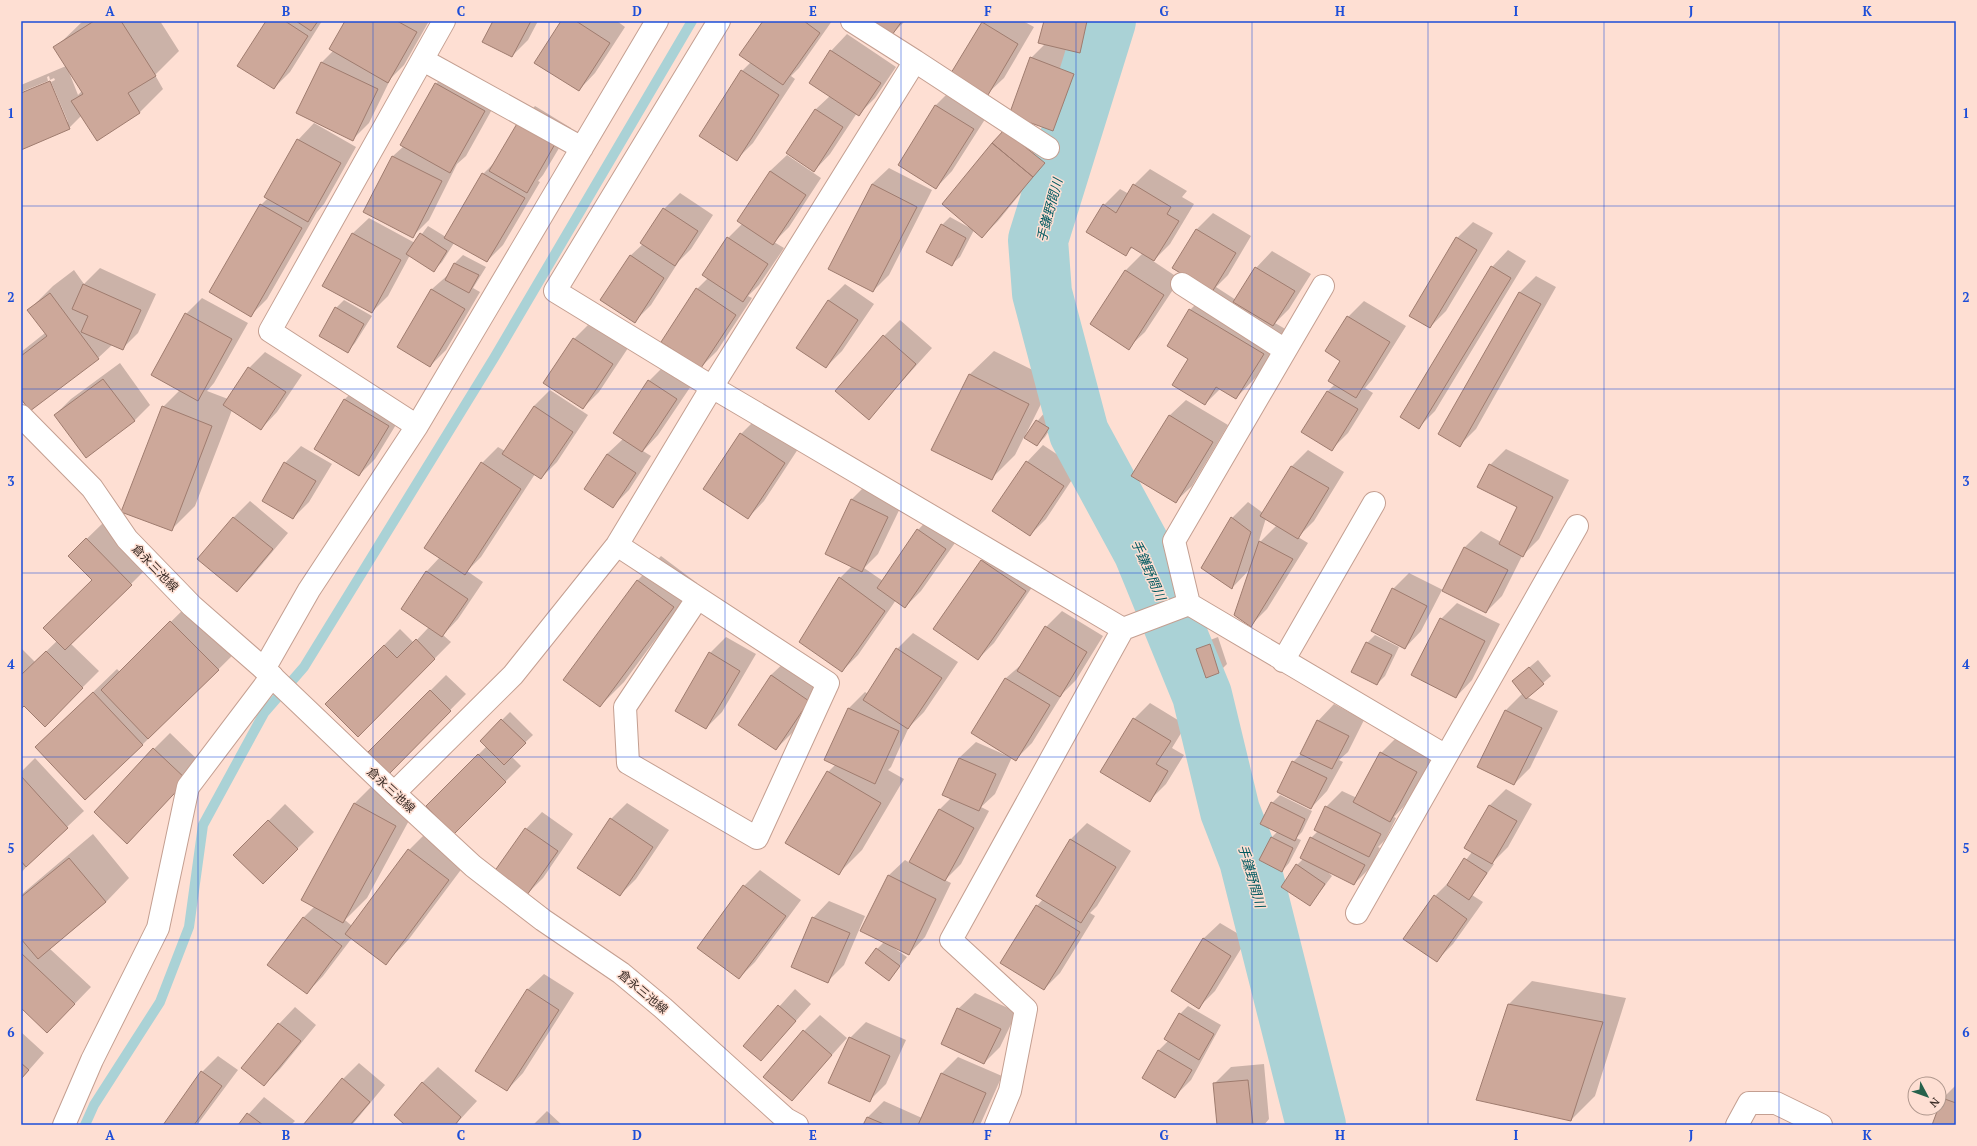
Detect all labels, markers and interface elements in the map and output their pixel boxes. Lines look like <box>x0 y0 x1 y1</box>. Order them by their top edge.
text: A <box>105 2 115 20</box>
text: B <box>282 2 290 20</box>
text: C <box>457 2 465 20</box>
text: D <box>632 2 642 20</box>
text: E <box>809 2 817 20</box>
text: F <box>984 2 992 20</box>
text: G <box>1159 2 1169 20</box>
text: H <box>1335 2 1345 20</box>
text: I <box>1514 2 1519 20</box>
text: J <box>1689 2 1694 20</box>
text: K <box>1862 2 1872 20</box>
text: 1 <box>7 104 15 122</box>
text: 1 <box>1962 104 1970 122</box>
water label: 手鎌野間川 <box>1032 174 1067 244</box>
text: 2 <box>7 288 15 306</box>
text: 2 <box>1962 288 1970 306</box>
text: 3 <box>7 472 15 490</box>
text: 3 <box>1962 472 1970 490</box>
water label: 手鎌野間川 <box>1128 537 1171 605</box>
street label: 倉永三池線 <box>129 541 182 594</box>
text: 4 <box>7 655 15 673</box>
text: 4 <box>1962 655 1970 673</box>
street label: 倉永三池線 <box>364 764 418 816</box>
text: 5 <box>7 839 15 857</box>
text: 5 <box>1962 839 1970 857</box>
water label: 手鎌野間川 <box>1234 842 1270 912</box>
street label: 倉永三池線 <box>616 967 671 1017</box>
text: 6 <box>7 1023 15 1041</box>
text: 6 <box>1962 1023 1970 1041</box>
north arrow <box>1907 1076 1947 1116</box>
text: N <box>1926 1095 1943 1111</box>
text: A <box>105 1126 115 1144</box>
text: B <box>282 1126 290 1144</box>
text: C <box>457 1126 465 1144</box>
text: D <box>632 1126 642 1144</box>
text: E <box>809 1126 817 1144</box>
text: F <box>984 1126 992 1144</box>
text: G <box>1159 1126 1169 1144</box>
text: H <box>1335 1126 1345 1144</box>
text: I <box>1514 1126 1519 1144</box>
text: J <box>1689 1126 1694 1144</box>
text: K <box>1862 1126 1872 1144</box>

